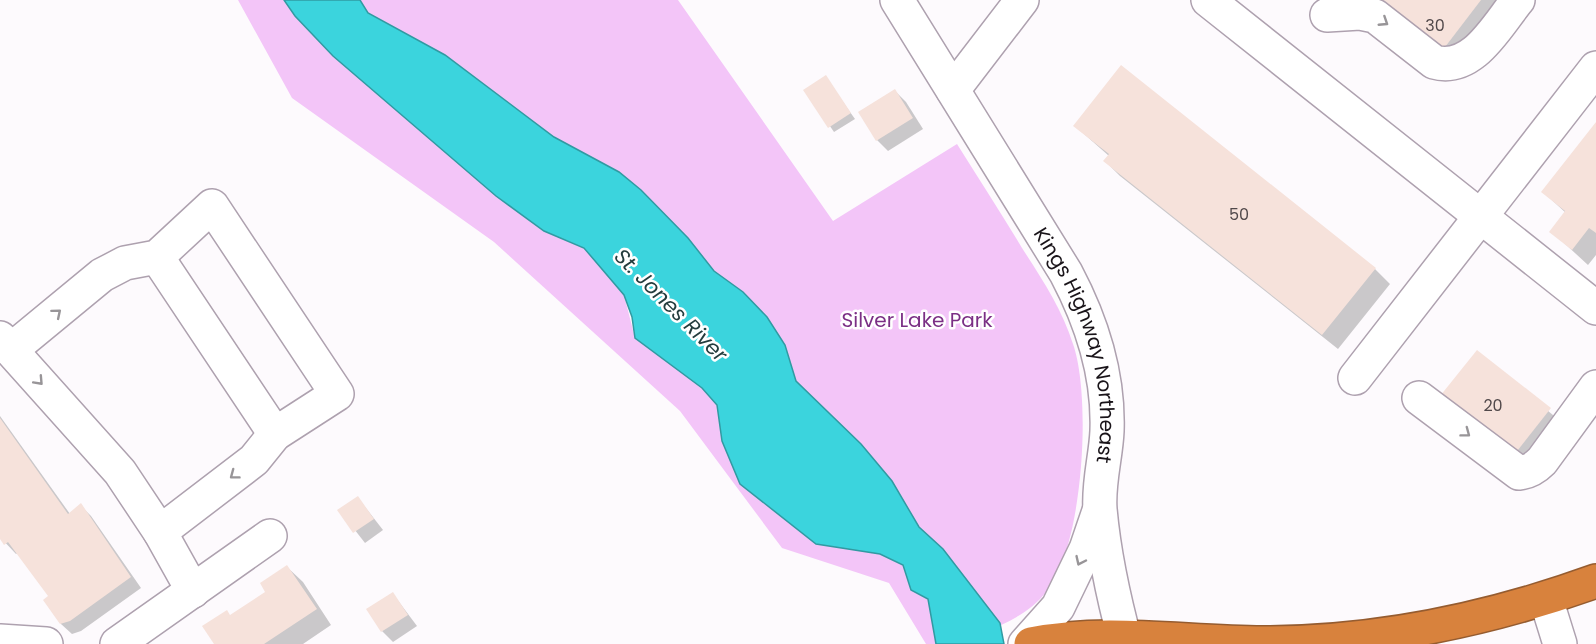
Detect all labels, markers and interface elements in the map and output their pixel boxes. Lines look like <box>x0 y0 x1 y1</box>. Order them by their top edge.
one-way arrow <box>1377 14 1388 25</box>
house number: 30 <box>1425 14 1445 37</box>
house number: 50 <box>1229 203 1249 226</box>
street label: Kings Highway Northeast <box>1027 222 1121 465</box>
water label: St. Jones River <box>608 242 735 369</box>
park label: Silver Lake Park <box>841 306 993 334</box>
one-way arrow <box>50 309 61 320</box>
one-way arrow <box>32 375 43 385</box>
house number: 20 <box>1483 394 1503 417</box>
one-way arrow <box>1459 426 1470 437</box>
one-way arrow <box>230 468 241 479</box>
one-way arrow <box>1075 555 1087 566</box>

